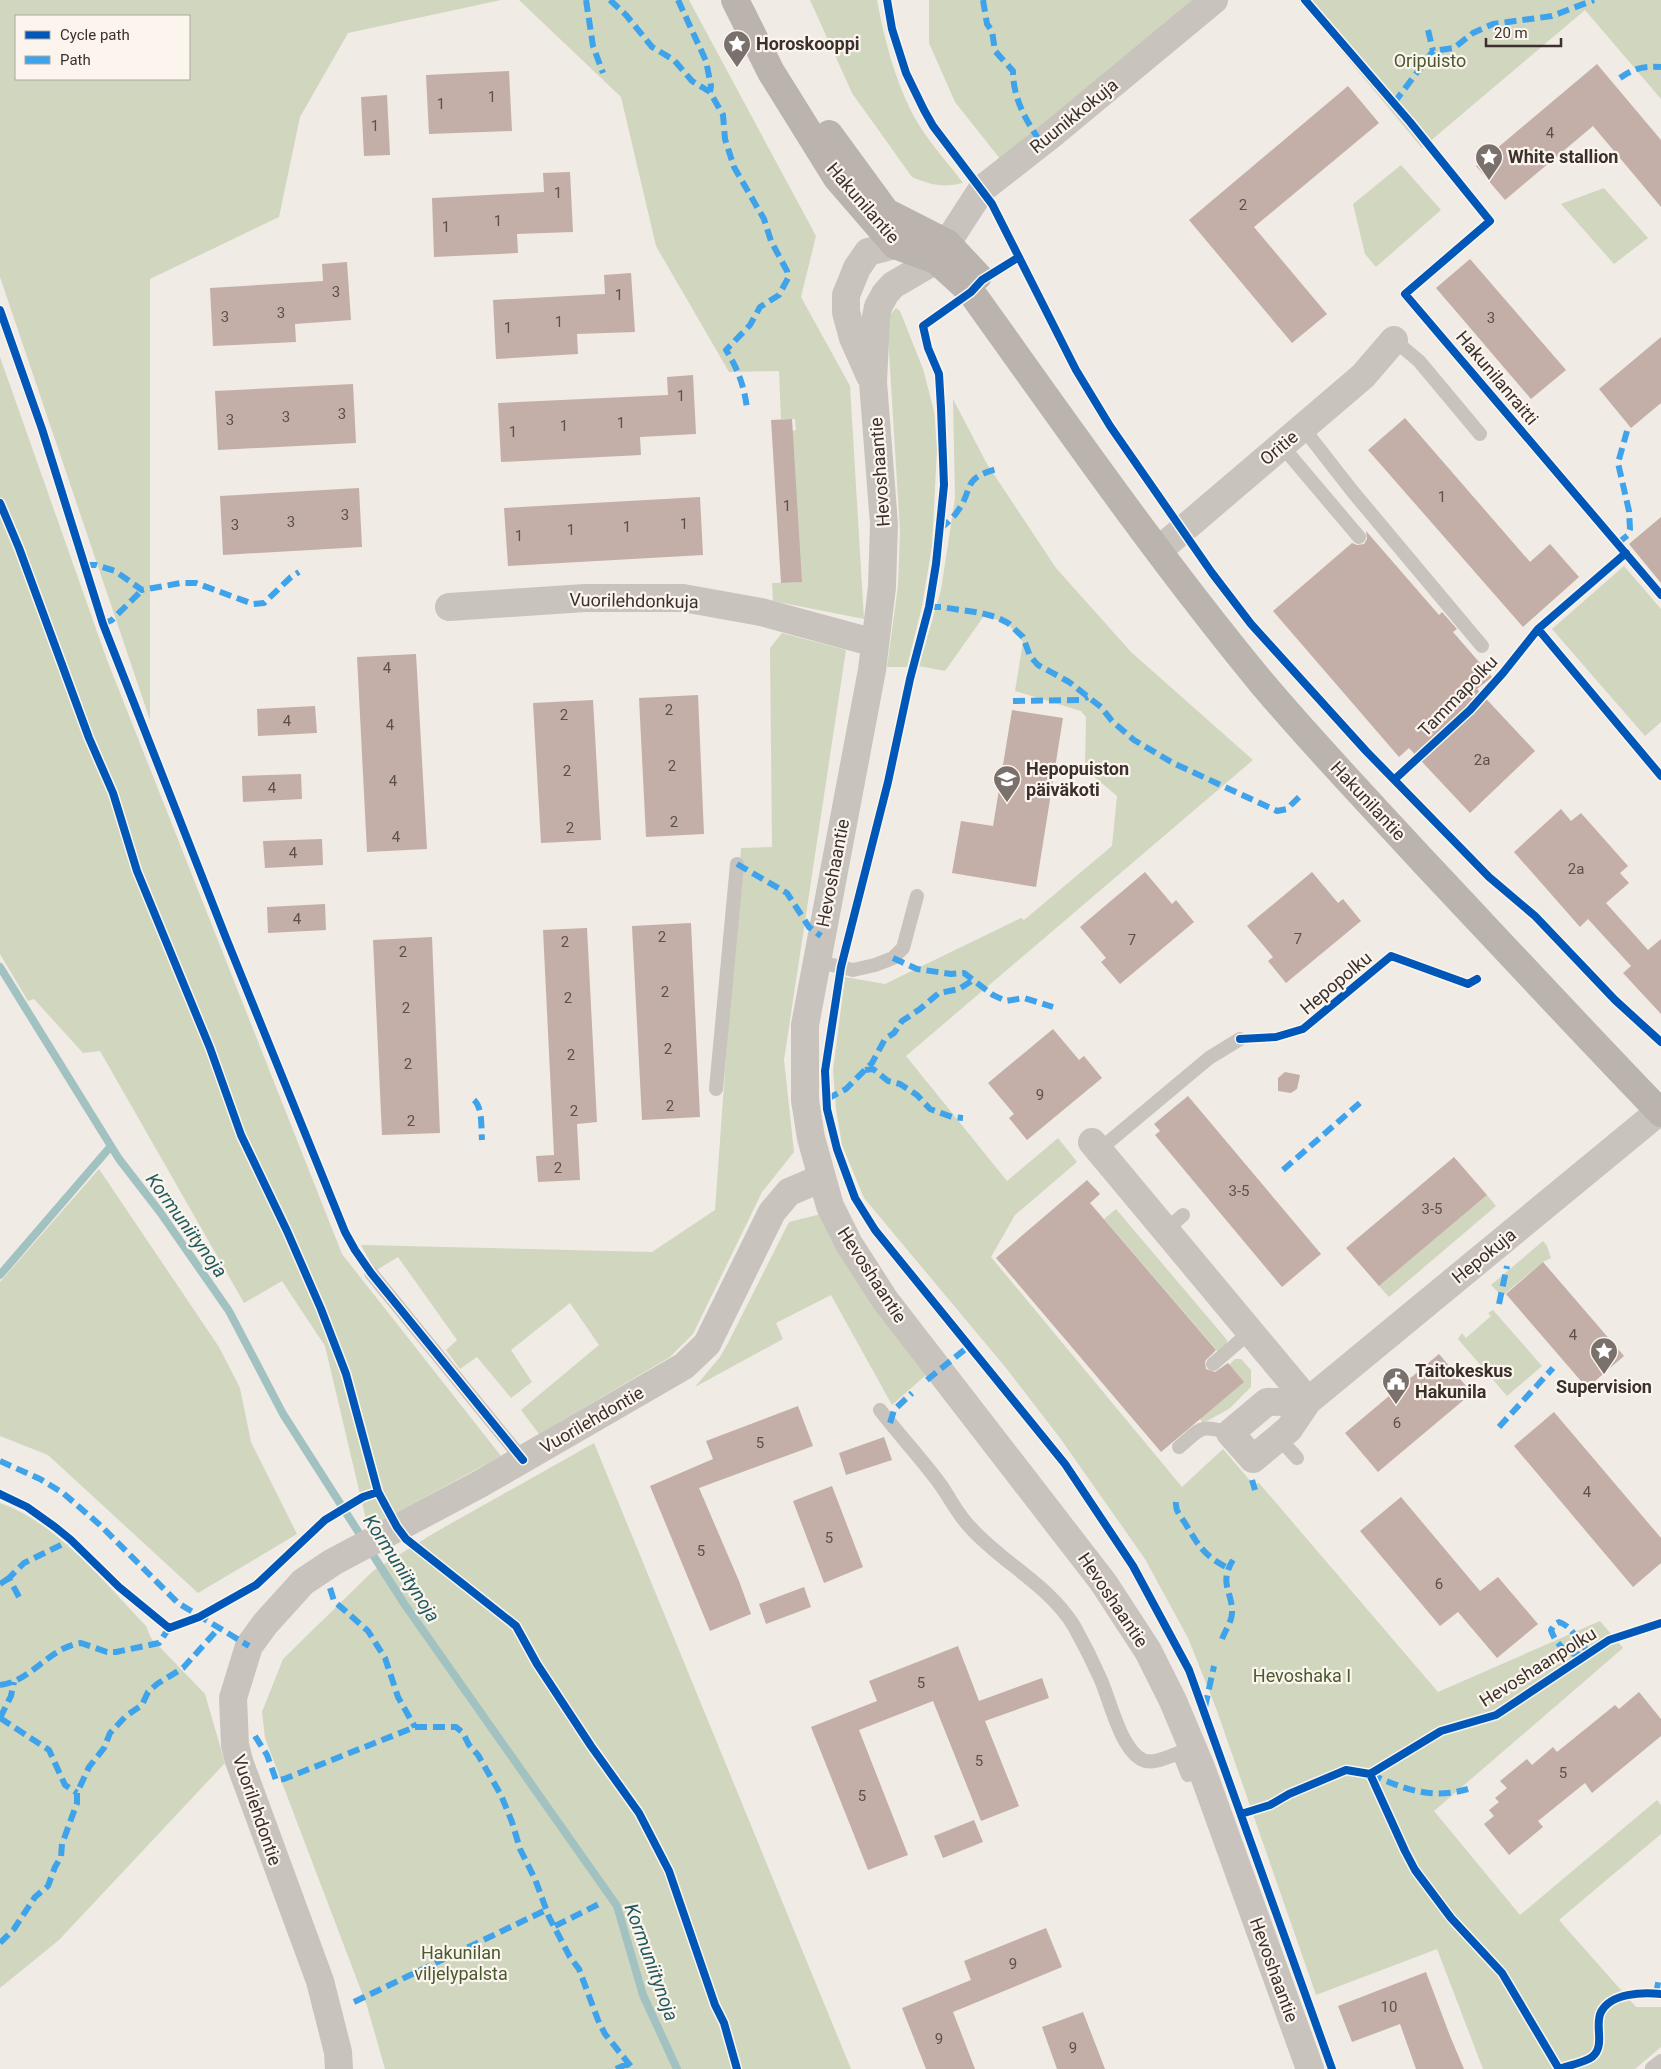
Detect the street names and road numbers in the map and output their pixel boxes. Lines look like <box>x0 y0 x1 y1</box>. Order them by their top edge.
street label: Ruunikkokuja <box>1026 74 1122 157</box>
street label: Hakunilantie <box>823 158 904 247</box>
street label: Hakunilanraitti <box>1452 326 1543 429</box>
street label: Hevoshaantie <box>865 417 894 527</box>
street label: Oritie <box>1256 426 1302 469</box>
street label: Vuorilehdonkuja <box>569 589 699 612</box>
street label: Tammapolku <box>1414 651 1502 741</box>
street label: Hakunilantie <box>1327 757 1410 844</box>
street label: Hevoshaantie <box>812 817 853 929</box>
street label: Hepopolku <box>1296 947 1376 1018</box>
street label: Hevoshaantie <box>834 1223 911 1326</box>
street label: Hepokuja <box>1448 1224 1520 1288</box>
street label: Vuorilehdontie <box>536 1382 647 1458</box>
street label: Hevoshaantie <box>1074 1548 1153 1651</box>
street label: Hevoshaanpolku <box>1475 1622 1600 1711</box>
street label: Vuorilehdontie <box>229 1752 286 1868</box>
street label: Hevoshaantie <box>1246 1915 1303 2025</box>

